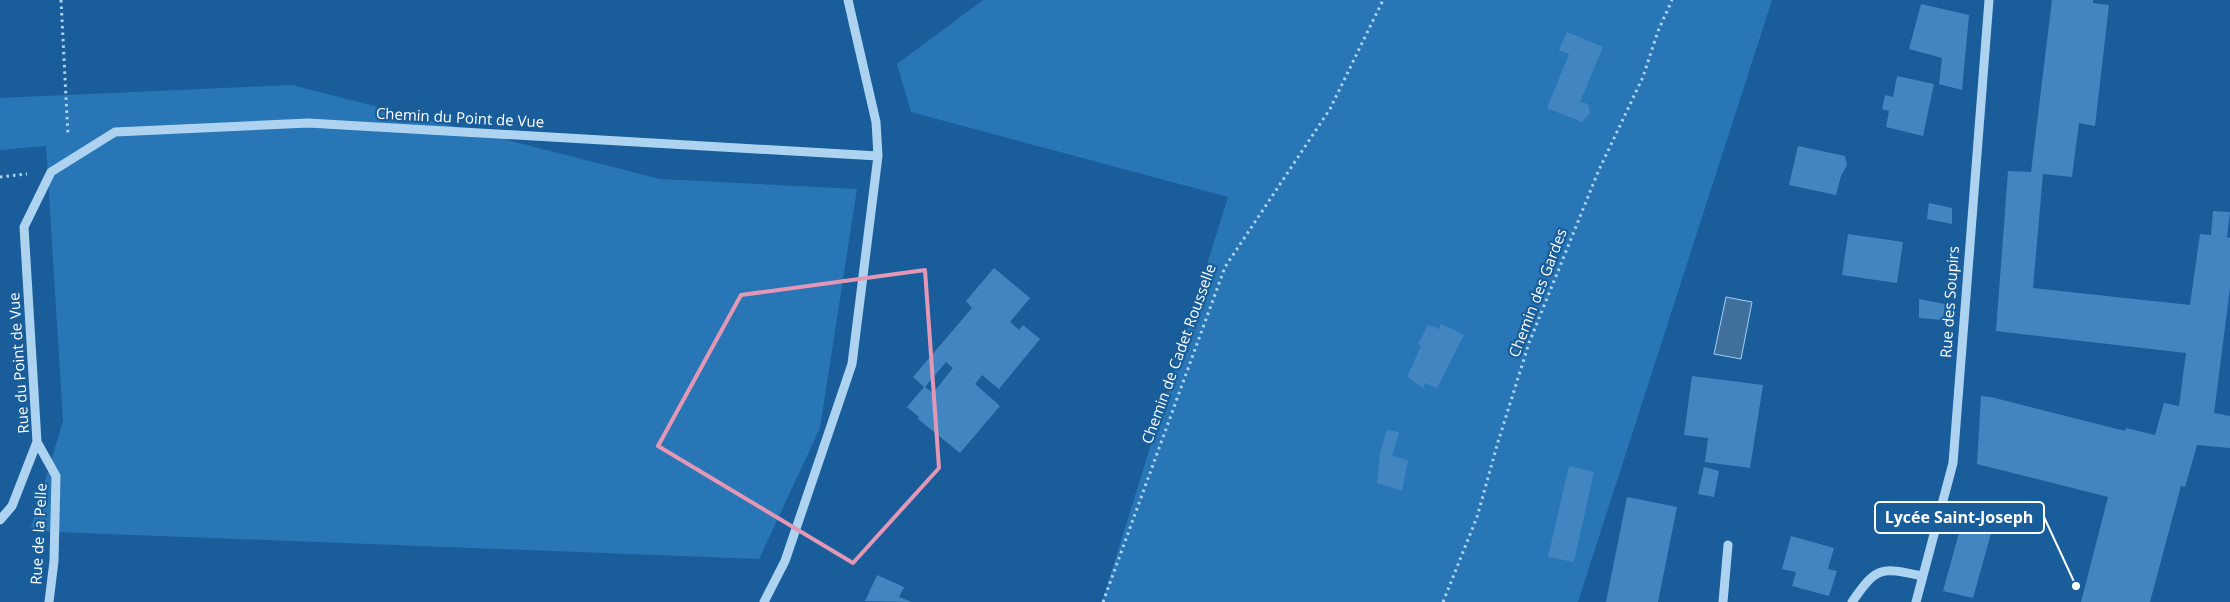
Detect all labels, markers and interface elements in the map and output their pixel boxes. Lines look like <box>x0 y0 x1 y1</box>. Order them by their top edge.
street label: Chemin du Point de Vue <box>375 103 545 131</box>
street label: Chemin des Gardes <box>1503 225 1571 360</box>
street label: Rue des Soupirs <box>1935 245 1963 359</box>
street label: Chemin de Cadet Rousselle <box>1136 261 1220 446</box>
street label: Rue du Point de Vue <box>3 292 33 434</box>
street label: Rue de la Pelle <box>25 483 51 585</box>
callout: Lycée Saint-Joseph <box>1875 502 2044 533</box>
text: Lycée Saint-Joseph <box>1885 506 2033 528</box>

